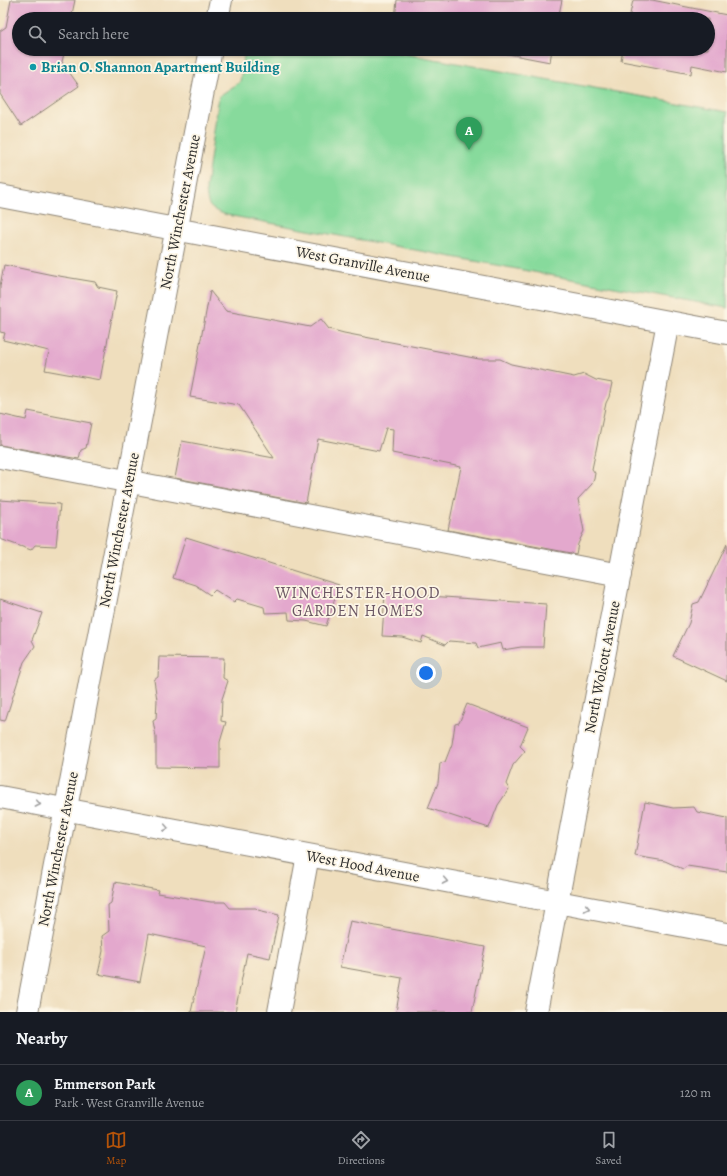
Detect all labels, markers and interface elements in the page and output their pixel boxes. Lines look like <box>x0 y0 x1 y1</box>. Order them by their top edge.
search box <box>12 12 715 56</box>
icon: search <box>26 23 48 45</box>
text: Search here <box>58 24 129 44</box>
place label: Brian O. Shannon Apartment Building <box>41 57 280 77</box>
marker: Brian O. Shannon Apartment Building <box>28 62 38 72</box>
pin: A <box>456 117 482 150</box>
street label: North Winchester Avenue <box>155 132 205 291</box>
street label: West Granville Avenue <box>293 241 432 287</box>
street label: North Winchester Avenue <box>94 450 144 609</box>
district label: WINCHESTER-HOOD GARDEN HOMES <box>274 582 441 622</box>
street label: North Wolcott Avenue <box>579 599 625 735</box>
your location <box>416 663 436 683</box>
street label: North Winchester Avenue <box>33 769 83 928</box>
one-way arrow <box>35 799 41 808</box>
one-way arrow <box>163 824 169 832</box>
street label: West Hood Avenue <box>304 845 422 887</box>
one-way arrow <box>442 876 448 885</box>
one-way arrow <box>584 903 590 911</box>
text: Nearby <box>16 1027 67 1050</box>
text: Emmerson Park <box>54 1074 155 1094</box>
text: A <box>25 1084 33 1101</box>
text: 120 m <box>680 1084 711 1101</box>
text: Park · West Granville Avenue <box>54 1094 204 1111</box>
tab: Map <box>105 1129 127 1168</box>
tab: Directions <box>338 1129 385 1168</box>
tab: Saved <box>596 1129 622 1168</box>

